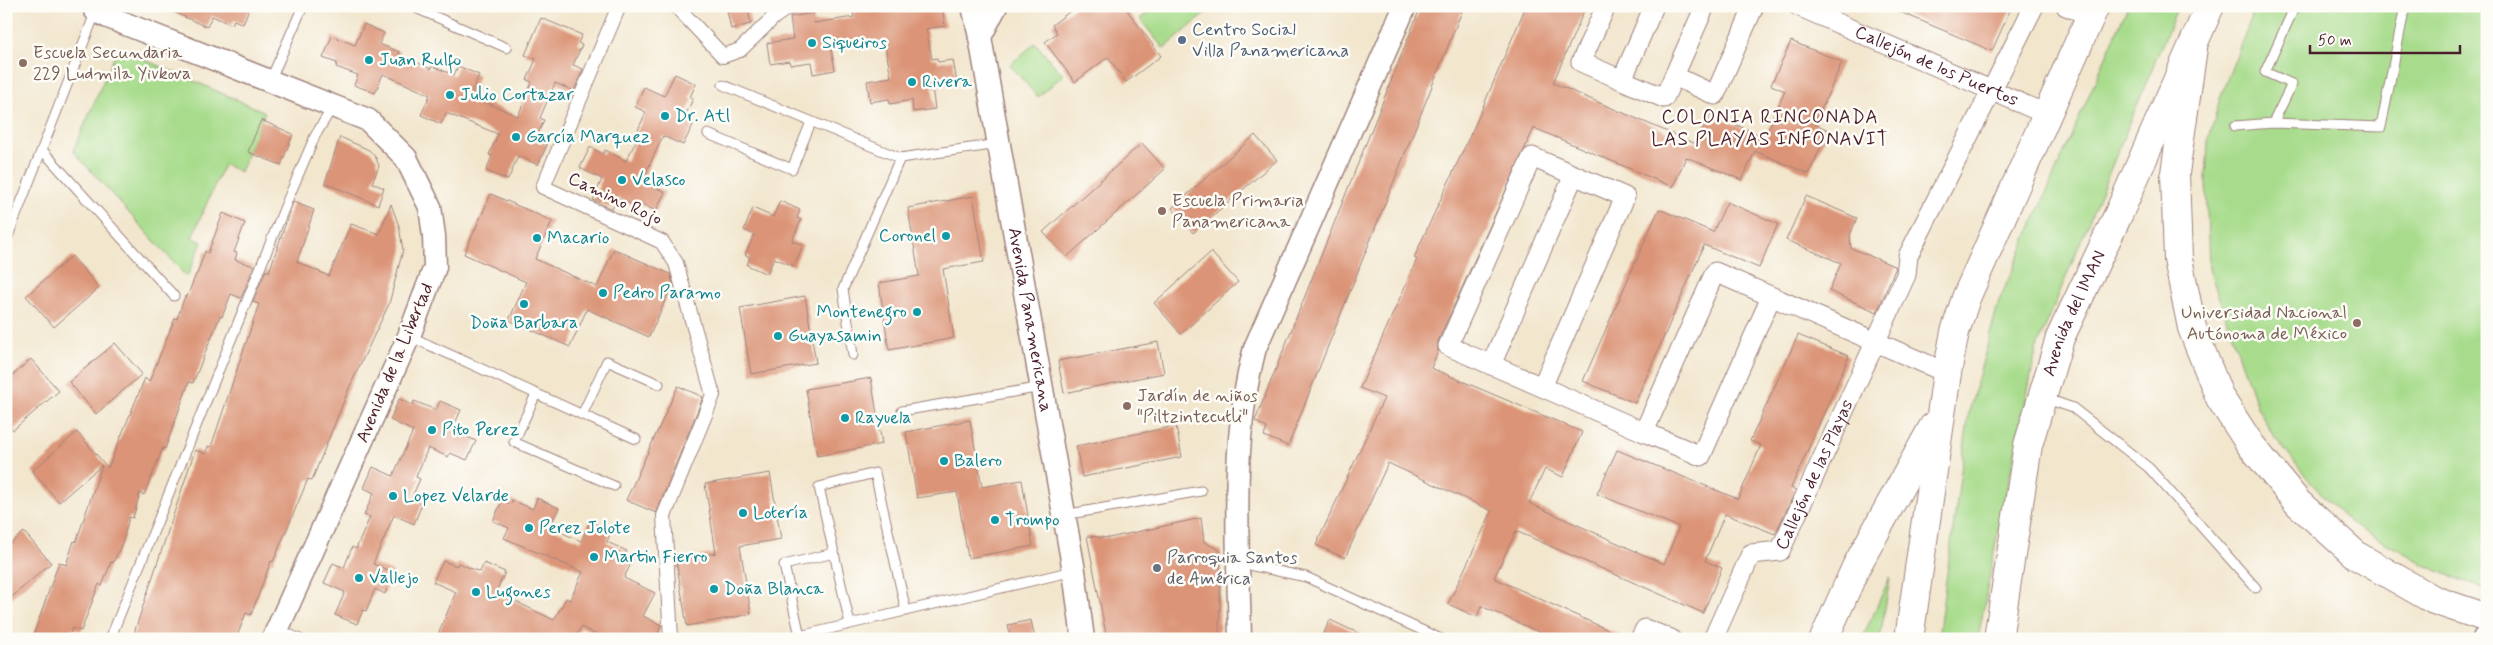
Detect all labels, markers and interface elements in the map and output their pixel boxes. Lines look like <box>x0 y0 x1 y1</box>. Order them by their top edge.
place label: Centro Social Villa Panamericana <box>1192 18 1349 63</box>
street label: Callejón de los Puertos <box>1851 20 2022 113</box>
scale bar <box>2310 22 2460 54</box>
place label: Siqueiros <box>822 31 887 55</box>
text: 50 m <box>2318 31 2352 51</box>
marker: Centro Social Villa Panamericana <box>1176 34 1188 46</box>
marker: Siqueiros <box>806 37 818 49</box>
place label: Escuela Secundaria 229 Ludmila Yivkova <box>33 41 191 86</box>
place label: Juan Rulfo <box>379 48 461 74</box>
marker: Juan Rulfo <box>363 54 375 66</box>
marker: Escuela Secundaria 229 Ludmila Yivkova <box>17 57 29 69</box>
place label: Rivera <box>922 70 972 94</box>
marker: Rivera <box>906 76 918 88</box>
place label: Julio Cortazar <box>460 83 574 107</box>
marker: Julio Cortazar <box>444 89 456 101</box>
place label: Dr. Atl <box>675 104 730 128</box>
district label: COLONIA RINCONADA LAS PLAYAS INFONAVIT <box>1651 105 1889 152</box>
marker: Dr. Atl <box>659 110 671 122</box>
place label: García Marquez <box>526 125 650 149</box>
marker: García Marquez <box>510 131 522 143</box>
street label: Camino Rojo <box>564 167 666 231</box>
place label: Velasco <box>632 168 686 192</box>
marker: Velasco <box>616 174 628 186</box>
place label: Escuela Primaria Panamericana <box>1172 189 1304 234</box>
marker: Escuela Primaria Panamericana <box>1156 205 1168 217</box>
place label: Coronel <box>879 224 936 248</box>
street label: Avenida Panamericana <box>1002 225 1058 414</box>
place label: Macario <box>547 226 609 250</box>
marker: Coronel <box>940 230 952 242</box>
marker: Macario <box>531 232 543 244</box>
street label: Avenida del IMAN <box>2037 247 2112 379</box>
street label: Avenida de la Libertad <box>350 279 440 447</box>
place label: Pedro Paramo <box>613 281 721 305</box>
marker: Pedro Paramo <box>597 287 609 299</box>
marker: Doña Barbara <box>518 298 530 310</box>
place label: Montenegro <box>817 300 907 326</box>
place label: Universidad Nacional Autónoma de México <box>2181 301 2347 346</box>
marker: Montenegro <box>911 306 923 318</box>
place label: Doña Barbara <box>470 311 578 335</box>
marker: Universidad Nacional Autónoma de México <box>2351 317 2363 329</box>
place label: Guayasamin <box>788 324 882 348</box>
marker: Guayasamin <box>772 330 784 342</box>
place label: Jardín de niños "Piltzintecutli" <box>1137 384 1258 429</box>
street label: Callejón de las Playas <box>1770 396 1859 554</box>
marker: Jardín de niños "Piltzintecutli" <box>1121 400 1133 412</box>
place label: Rayuela <box>855 406 912 430</box>
marker: Rayuela <box>839 412 851 424</box>
place label: Pito Perez <box>442 418 520 442</box>
marker: Pito Perez <box>426 424 438 436</box>
place label: Balero <box>954 449 1002 473</box>
marker: Balero <box>938 455 950 467</box>
place label: Lopez Velarde <box>403 484 509 508</box>
marker: Lopez Velarde <box>387 490 399 502</box>
place label: Lotería <box>753 501 808 525</box>
marker: Lotería <box>737 507 749 519</box>
place label: Trompo <box>1005 508 1060 532</box>
marker: Trompo <box>989 514 1001 526</box>
place label: Perez Jolote <box>539 516 631 540</box>
marker: Perez Jolote <box>523 522 535 534</box>
place label: Martin Fierro <box>604 545 708 569</box>
place label: Parroquia Santos de América <box>1167 546 1298 591</box>
marker: Martin Fierro <box>588 551 600 563</box>
marker: Parroquia Santos de América <box>1151 562 1163 574</box>
place label: Vallejo <box>369 566 419 590</box>
marker: Vallejo <box>353 572 365 584</box>
place label: Doña Blanca <box>724 577 824 601</box>
place label: Lugones <box>486 580 551 606</box>
marker: Doña Blanca <box>708 583 720 595</box>
marker: Lugones <box>470 586 482 598</box>

